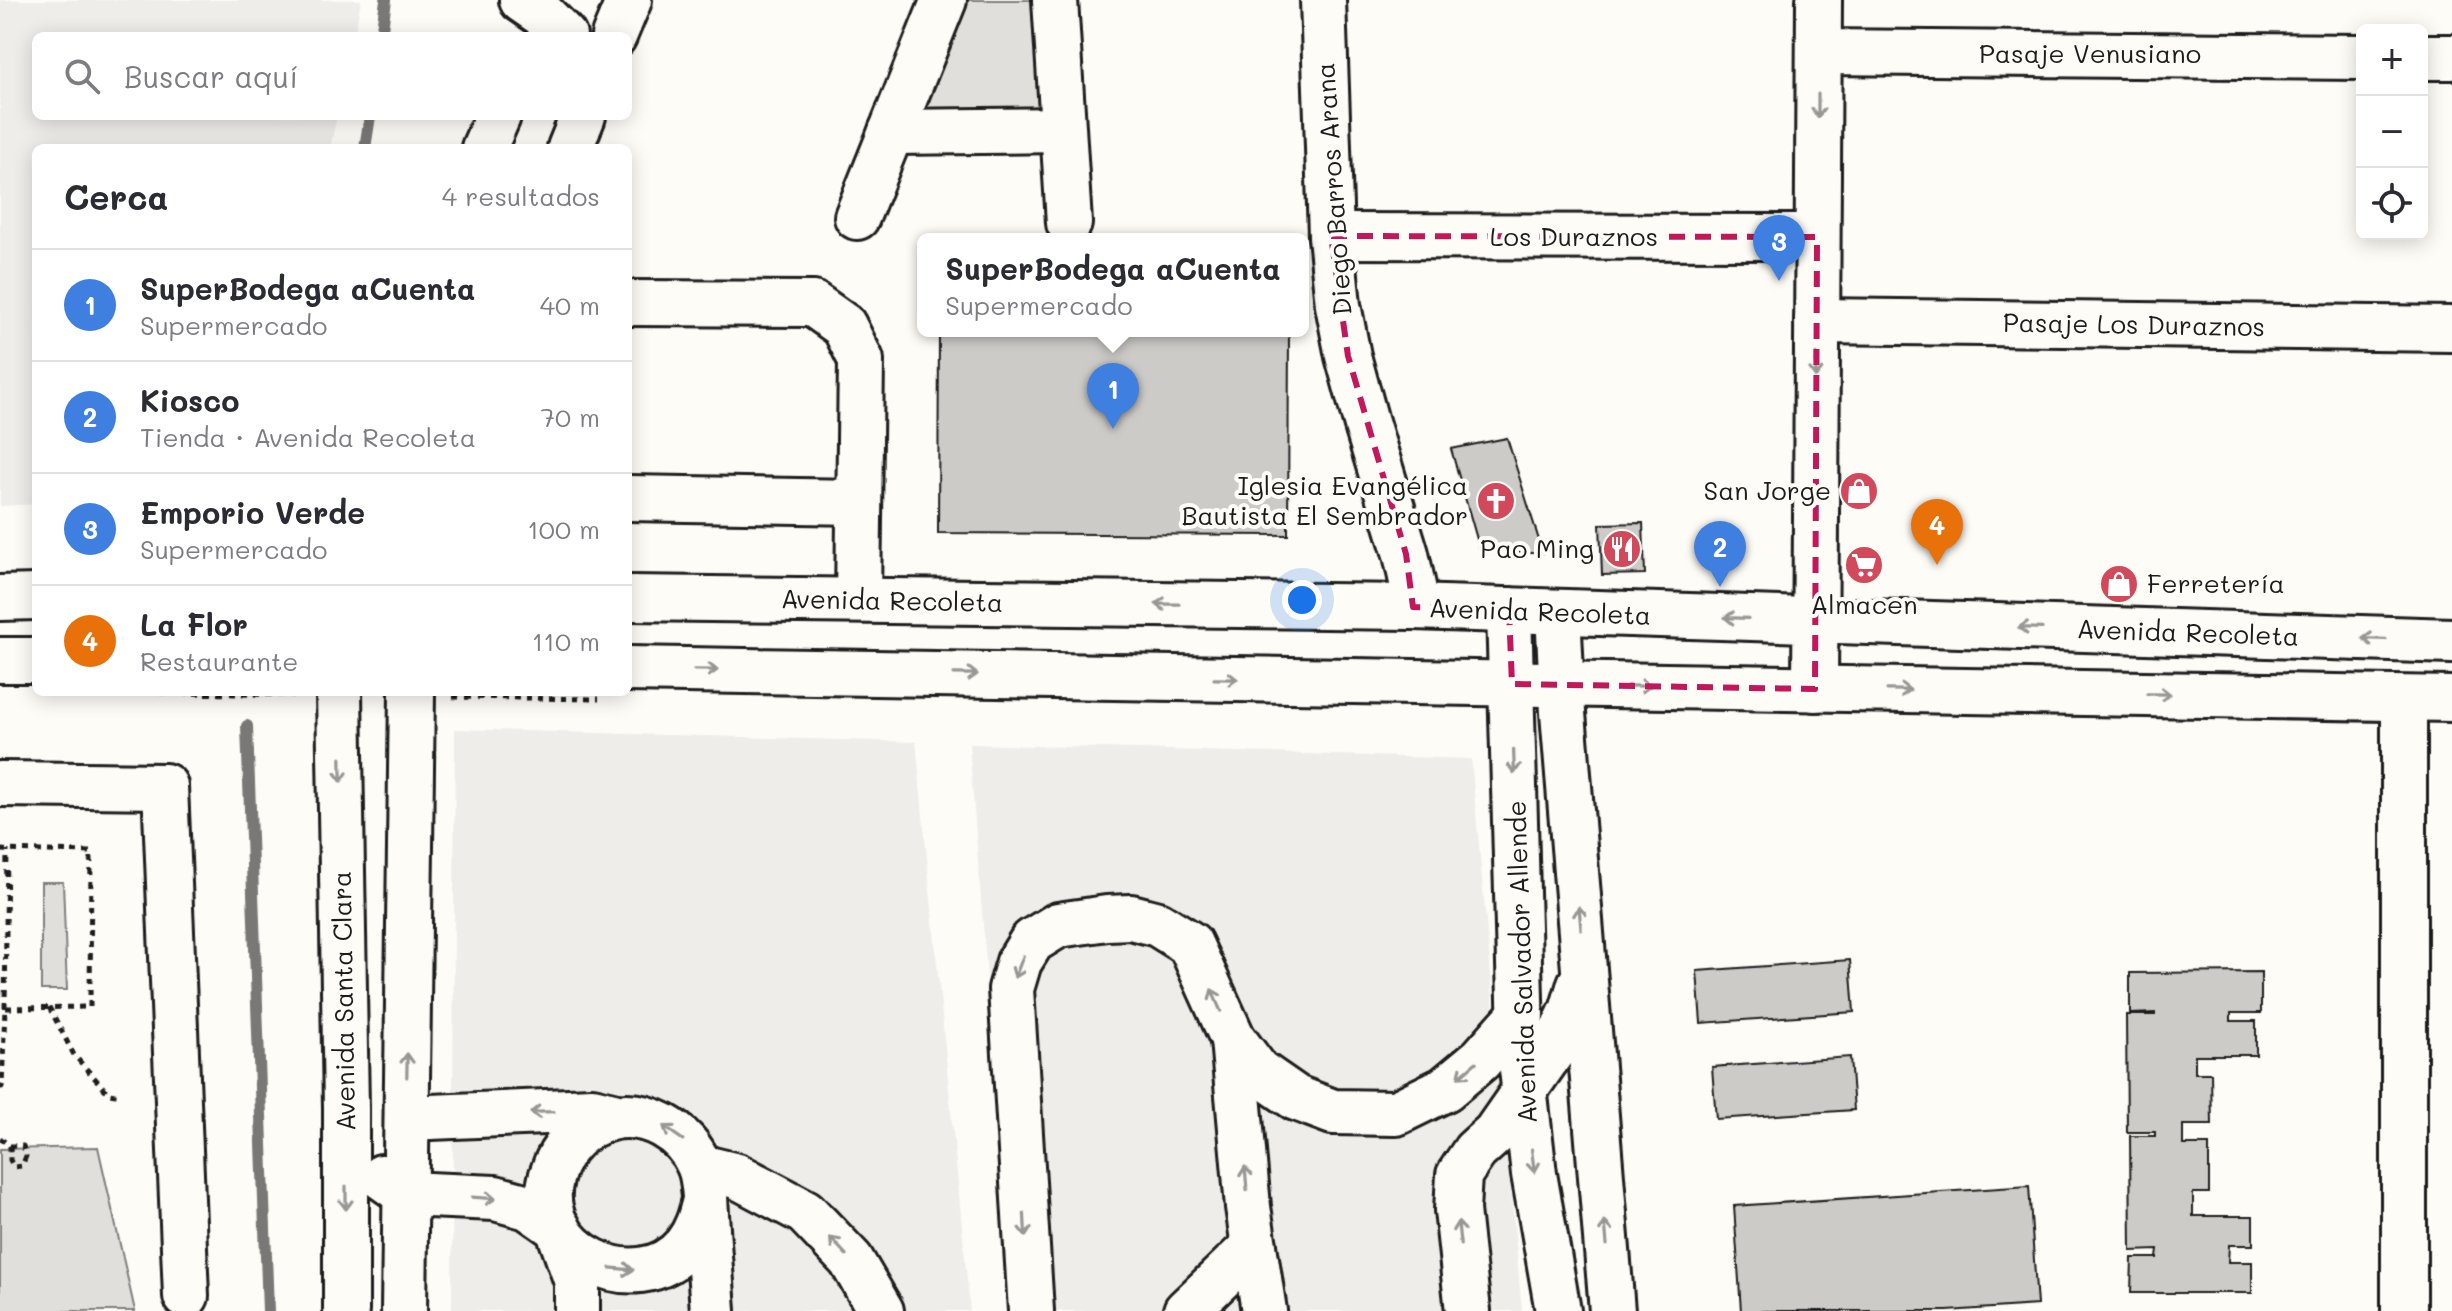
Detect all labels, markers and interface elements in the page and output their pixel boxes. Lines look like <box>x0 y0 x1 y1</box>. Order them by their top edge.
map controls <box>2356 24 2428 240</box>
button: + <box>2356 24 2428 96</box>
search box <box>32 32 632 120</box>
street label: Pasaje Venusiano <box>1979 36 2201 70</box>
icon: search <box>60 54 104 98</box>
text: Buscar aquí <box>124 56 298 96</box>
street label: Diego Barros Arana <box>1307 61 1359 317</box>
one-way arrow <box>1810 92 1826 119</box>
button: − <box>2356 96 2428 168</box>
button: locate <box>2356 168 2428 240</box>
text: Cerca <box>64 174 168 219</box>
text: 4 resultados <box>442 179 600 213</box>
pin: 3 <box>1753 215 1805 281</box>
street label: Los Duraznos <box>1490 219 1658 253</box>
popup <box>917 233 1309 337</box>
text: SuperBodega aCuenta <box>945 248 1281 288</box>
text: SuperBodega aCuenta <box>140 268 476 308</box>
text: 1 <box>84 288 96 322</box>
text: 40 m <box>540 288 600 322</box>
text: Supermercado <box>945 288 1133 322</box>
street label: Pasaje Los Duraznos <box>2003 305 2265 343</box>
text: Supermercado <box>140 308 327 342</box>
one-way arrow <box>1808 352 1824 379</box>
pin: 1 <box>1087 363 1139 429</box>
text: Kiosco <box>140 380 239 420</box>
text: 2 <box>83 400 97 434</box>
text: 70 m <box>540 400 600 434</box>
text: Tienda · Avenida Recoleta <box>140 420 476 454</box>
place label: Iglesia Evangélica Bautista El Sembrador <box>1181 468 1468 532</box>
shop icon: San Jorge <box>1838 470 1880 512</box>
place label: San Jorge <box>1704 473 1831 507</box>
church icon: Iglesia Evangélica Bautista El Sembrador <box>1475 480 1517 522</box>
text: Emporio Verde <box>140 492 365 532</box>
pin: 4 <box>1911 499 1963 565</box>
text: 3 <box>82 512 98 546</box>
text: 100 m <box>527 512 600 546</box>
pin: 2 <box>1694 521 1746 587</box>
restaurant icon: Pao Ming <box>1601 528 1643 570</box>
place label: Pao Ming <box>1480 531 1594 565</box>
text: Supermercado <box>140 532 327 566</box>
supermarket icon: Almacen <box>1843 544 1885 586</box>
shop icon: Ferretería <box>2098 563 2140 605</box>
place label: Ferretería <box>2147 566 2285 600</box>
your location <box>1282 580 1322 620</box>
street label: Avenida Recoleta <box>781 581 1003 619</box>
place label: Almacen <box>1810 587 1918 621</box>
street label: Avenida Recoleta <box>1428 590 1652 632</box>
one-way arrow <box>1154 596 1181 612</box>
text: La Flor <box>140 604 248 644</box>
one-way arrow <box>1723 610 1750 625</box>
street label: Avenida Recoleta <box>2076 611 2300 653</box>
one-way arrow <box>2017 620 2044 635</box>
text: 4 <box>82 624 98 658</box>
text: 110 m <box>532 624 600 658</box>
one-way arrow <box>2361 631 2388 646</box>
text: Restaurante <box>140 644 298 678</box>
one-way arrow <box>692 662 719 678</box>
one-way arrow <box>952 667 979 682</box>
one-way arrow <box>1212 671 1239 686</box>
one-way arrow <box>1625 678 1652 693</box>
one-way arrow <box>1885 682 1912 698</box>
one-way arrow <box>2145 687 2172 702</box>
one-way arrow <box>1507 748 1522 774</box>
one-way arrow <box>333 756 348 783</box>
street label: Avenida Salvador Allende <box>1498 800 1544 1124</box>
street label: Avenida Santa Clara <box>324 871 362 1131</box>
one-way arrow <box>1572 905 1587 932</box>
one-way arrow <box>1011 954 1025 979</box>
one-way arrow <box>1208 988 1223 1013</box>
one-way arrow <box>400 1052 415 1079</box>
one-way arrow <box>1457 1061 1478 1079</box>
one-way arrow <box>529 1105 556 1120</box>
one-way arrow <box>662 1125 684 1141</box>
one-way arrow <box>1526 1148 1541 1173</box>
one-way arrow <box>1238 1165 1253 1192</box>
one-way arrow <box>338 1184 354 1211</box>
one-way arrow <box>470 1191 497 1206</box>
one-way arrow <box>1018 1211 1033 1238</box>
one-way arrow <box>1598 1220 1613 1247</box>
one-way arrow <box>1452 1221 1467 1247</box>
one-way arrow <box>830 1237 848 1257</box>
one-way arrow <box>608 1262 635 1277</box>

